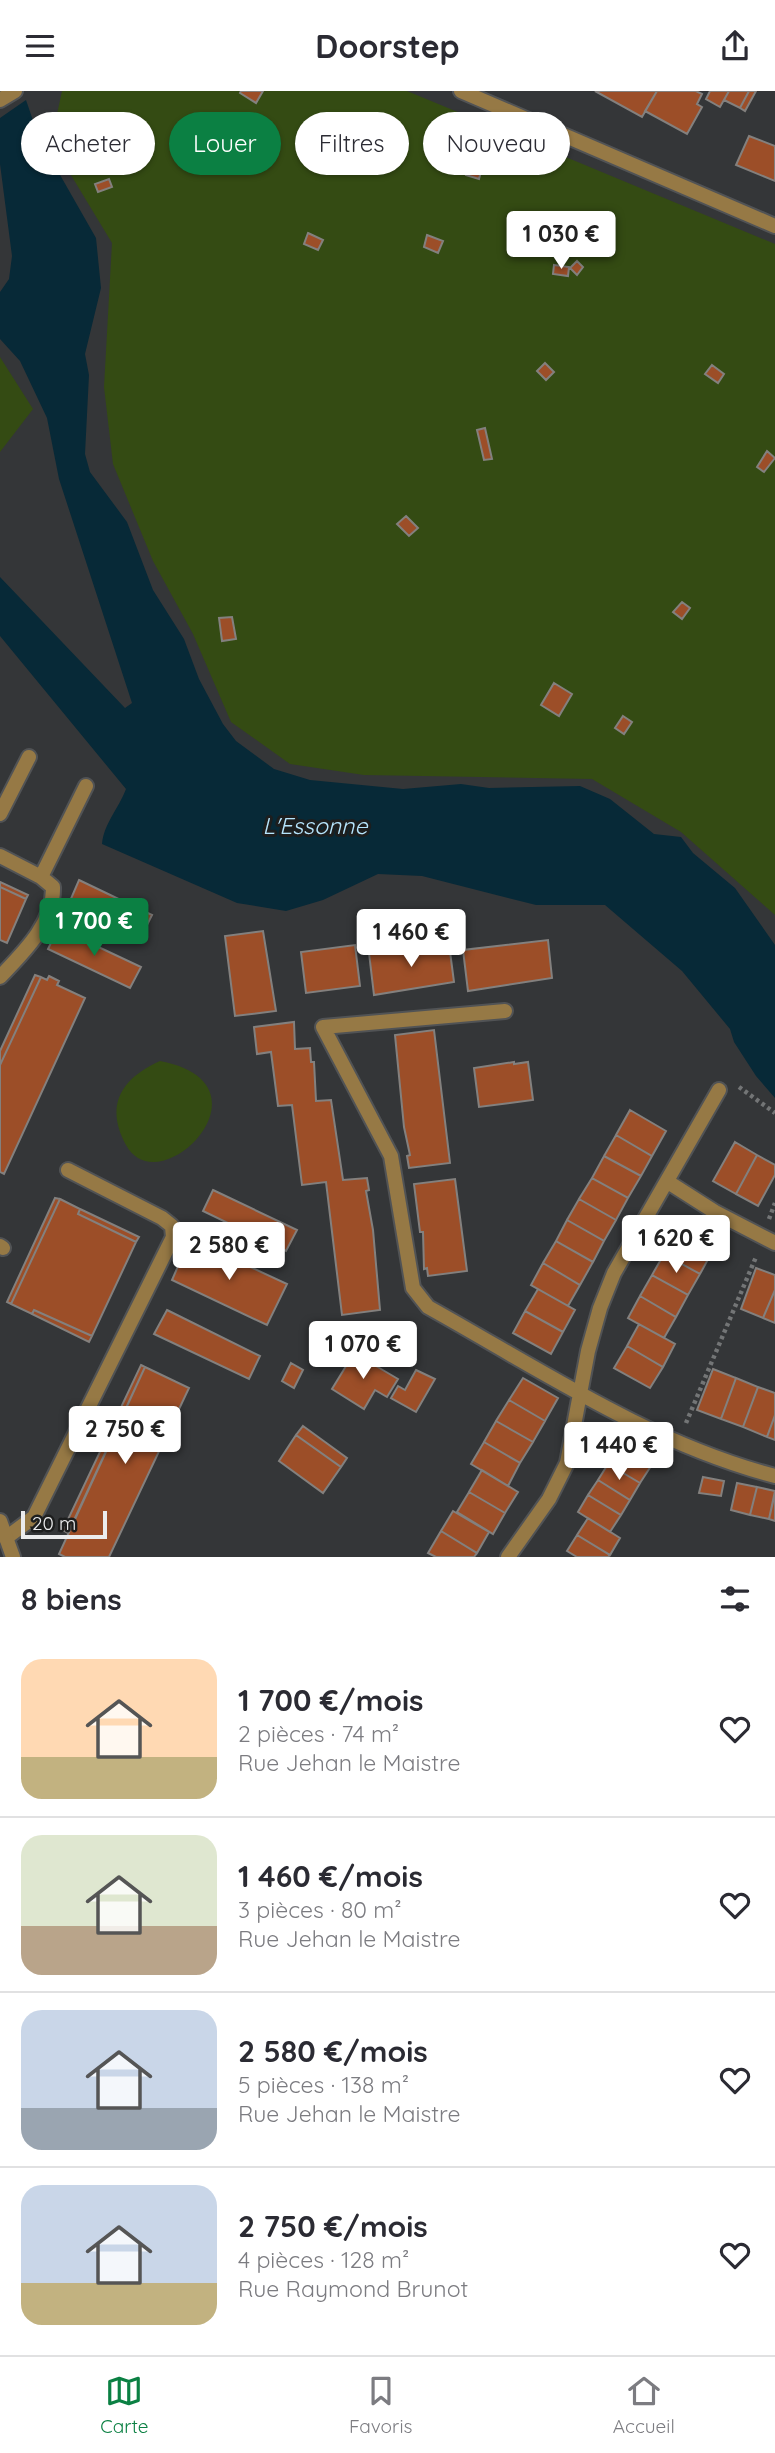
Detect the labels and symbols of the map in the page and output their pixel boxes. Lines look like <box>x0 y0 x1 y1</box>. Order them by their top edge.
pin: 1 030 € <box>496 211 626 271</box>
water label: L'Essonne <box>263 811 368 840</box>
pin: 1 700 € <box>29 899 159 958</box>
pin: 1 460 € <box>346 909 476 969</box>
pin: 1 620 € <box>611 1215 741 1275</box>
pin: 2 580 € <box>164 1223 294 1282</box>
pin: 1 070 € <box>298 1321 428 1381</box>
pin: 2 750 € <box>60 1407 190 1466</box>
pin: 1 440 € <box>554 1423 684 1482</box>
scale bar <box>21 1508 107 1540</box>

